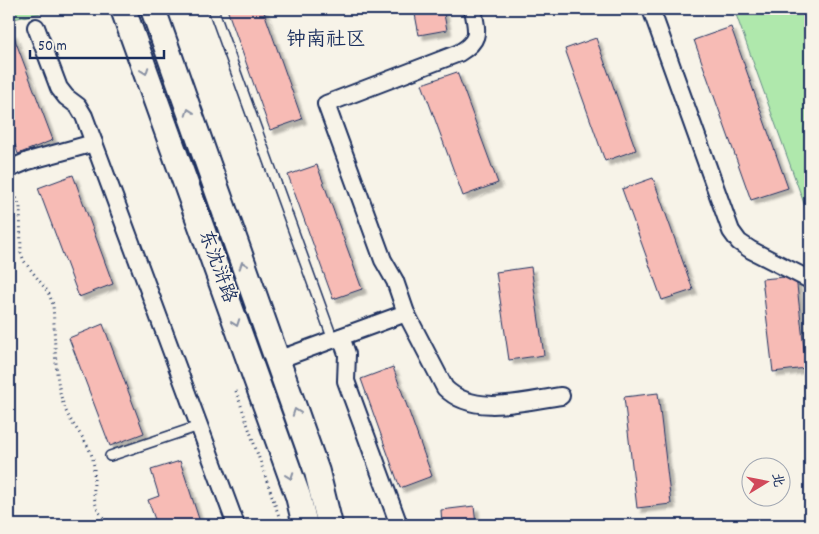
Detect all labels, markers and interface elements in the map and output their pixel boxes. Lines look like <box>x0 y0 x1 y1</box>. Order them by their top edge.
district label: 钟南社区 <box>286 27 366 55</box>
scale bar <box>30 28 164 60</box>
text: 50 m <box>38 36 67 58</box>
one-way arrow <box>140 66 150 75</box>
one-way arrow <box>185 108 195 116</box>
street label: 东沈浒路 <box>190 227 242 307</box>
one-way arrow <box>239 261 249 270</box>
one-way arrow <box>230 318 240 327</box>
one-way arrow <box>292 408 302 417</box>
north arrow <box>742 456 792 506</box>
one-way arrow <box>284 471 294 480</box>
text: 北 <box>766 471 788 489</box>

